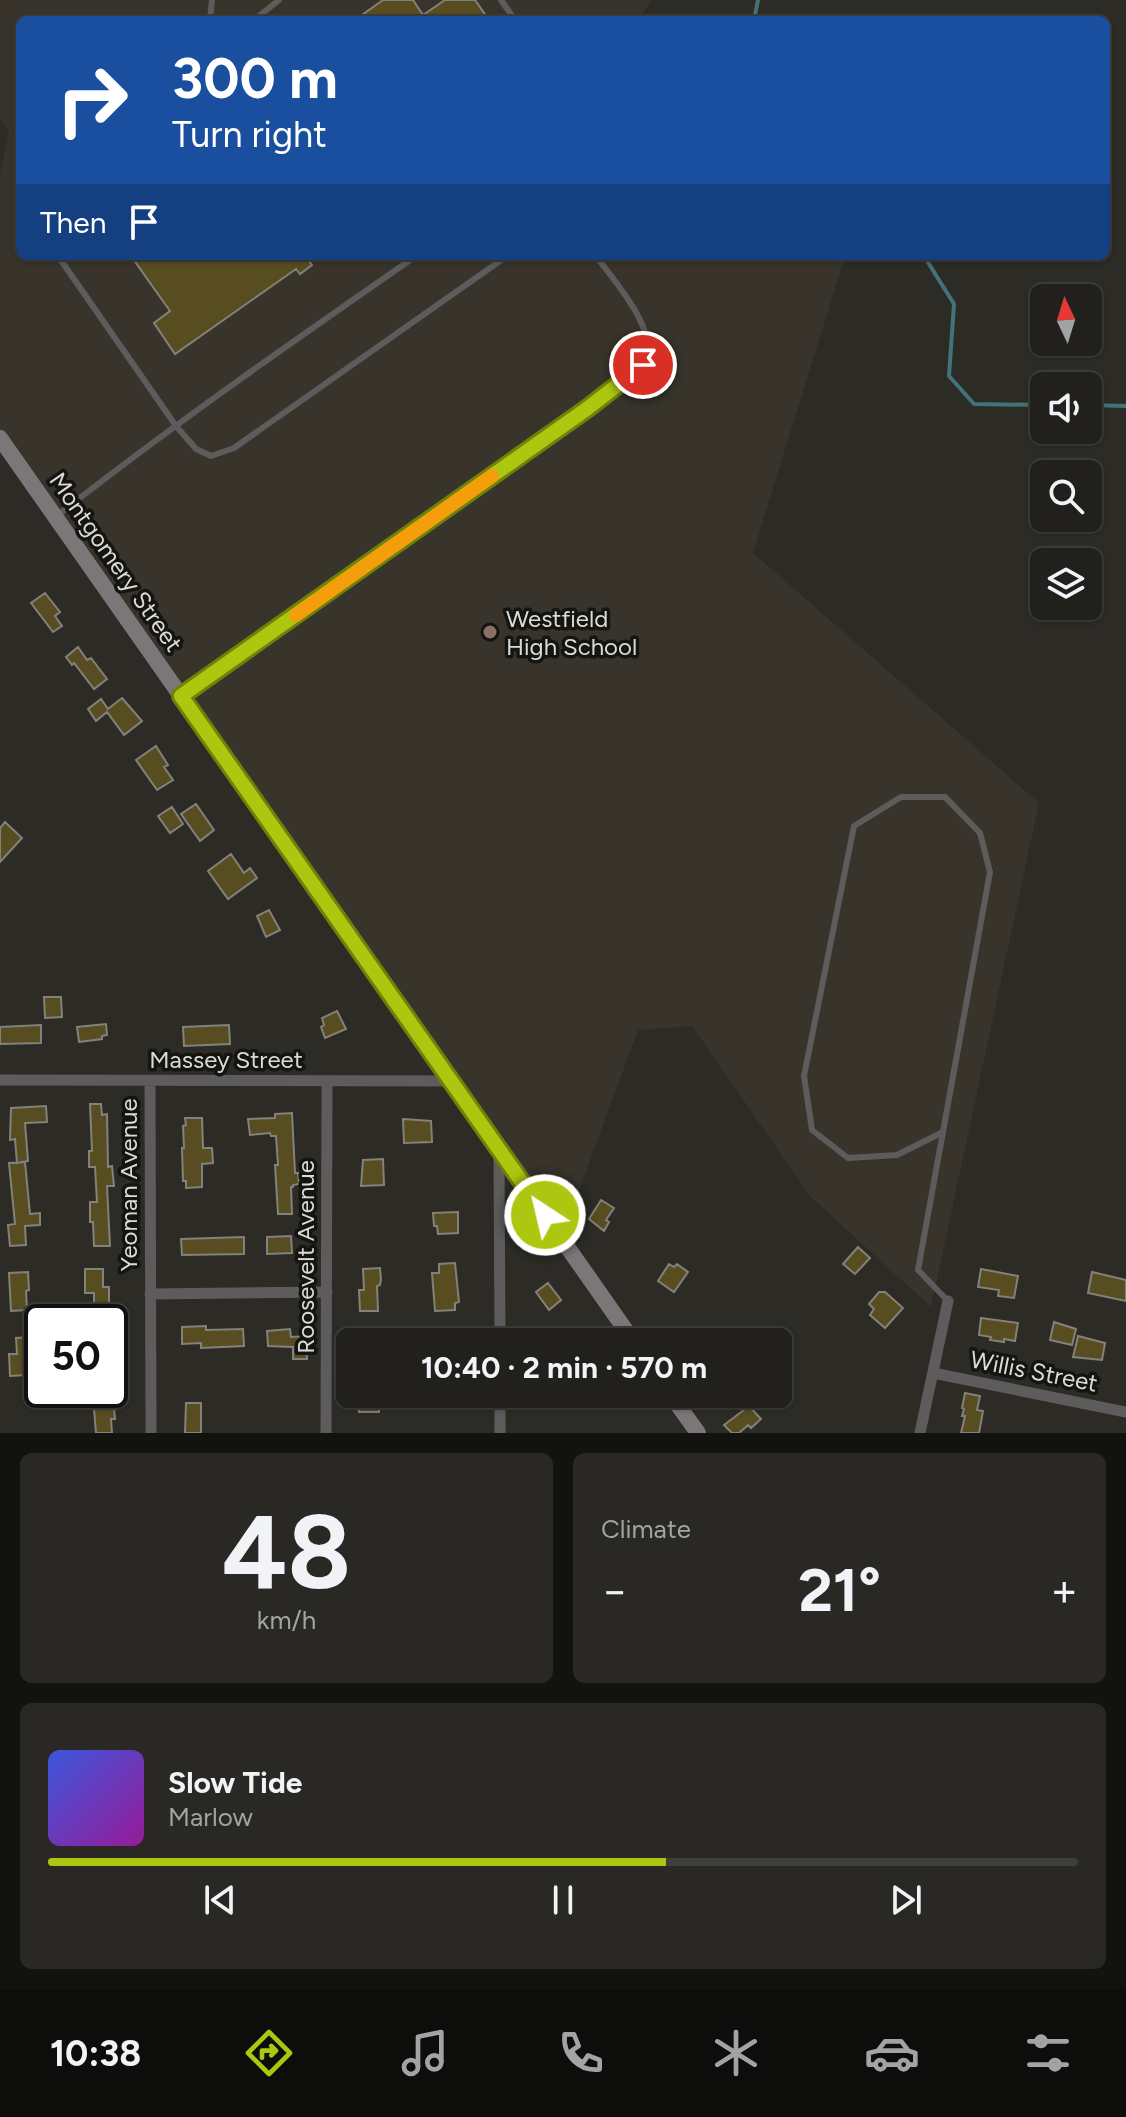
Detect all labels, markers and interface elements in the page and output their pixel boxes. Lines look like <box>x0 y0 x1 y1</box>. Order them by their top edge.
text: 300 m <box>172 45 338 112</box>
icon: right <box>40 48 144 152</box>
text: Turn right <box>172 113 327 156</box>
icon: arrive <box>122 200 166 244</box>
text: Then <box>40 204 106 241</box>
north arrow <box>1030 284 1102 356</box>
map controls <box>1030 284 1102 620</box>
pin <box>609 331 677 399</box>
icon: arrive <box>621 343 665 387</box>
button: sound <box>1030 372 1102 444</box>
button: search <box>1030 460 1102 532</box>
street label: Montgomery Street <box>43 467 189 657</box>
button: layers <box>1030 548 1102 620</box>
place label: Westfield High School <box>506 604 637 661</box>
marker: Westfield High School <box>481 623 499 641</box>
street label: Massey Street <box>149 1045 303 1074</box>
street label: Yeoman Avenue <box>114 1098 143 1272</box>
street label: Roosevelt Avenue <box>291 1160 320 1354</box>
position arrow <box>503 1173 587 1257</box>
speed limit sign: 50 <box>24 1304 128 1408</box>
street label: Willis Street <box>968 1344 1100 1398</box>
text: 10:40 · 2 min · 570 m <box>421 1349 707 1386</box>
text: 48 <box>222 1489 351 1614</box>
text: Climate <box>601 1513 691 1545</box>
text: 21° <box>798 1554 881 1626</box>
text: − <box>601 1564 628 1617</box>
text: + <box>1051 1564 1078 1617</box>
text: km/h <box>257 1604 316 1636</box>
text: Slow Tide <box>168 1764 302 1801</box>
text: Marlow <box>168 1801 253 1833</box>
icon: previous <box>198 1878 242 1922</box>
icon: pause <box>541 1878 585 1922</box>
icon: next <box>884 1878 928 1922</box>
icon: directions <box>241 2025 297 2081</box>
icon: music <box>397 2025 453 2081</box>
icon: phone <box>553 2025 609 2081</box>
icon: climate <box>708 2025 764 2081</box>
icon: car <box>864 2025 920 2081</box>
icon: filters <box>1020 2025 1076 2081</box>
text: 10:38 <box>50 2032 141 2075</box>

